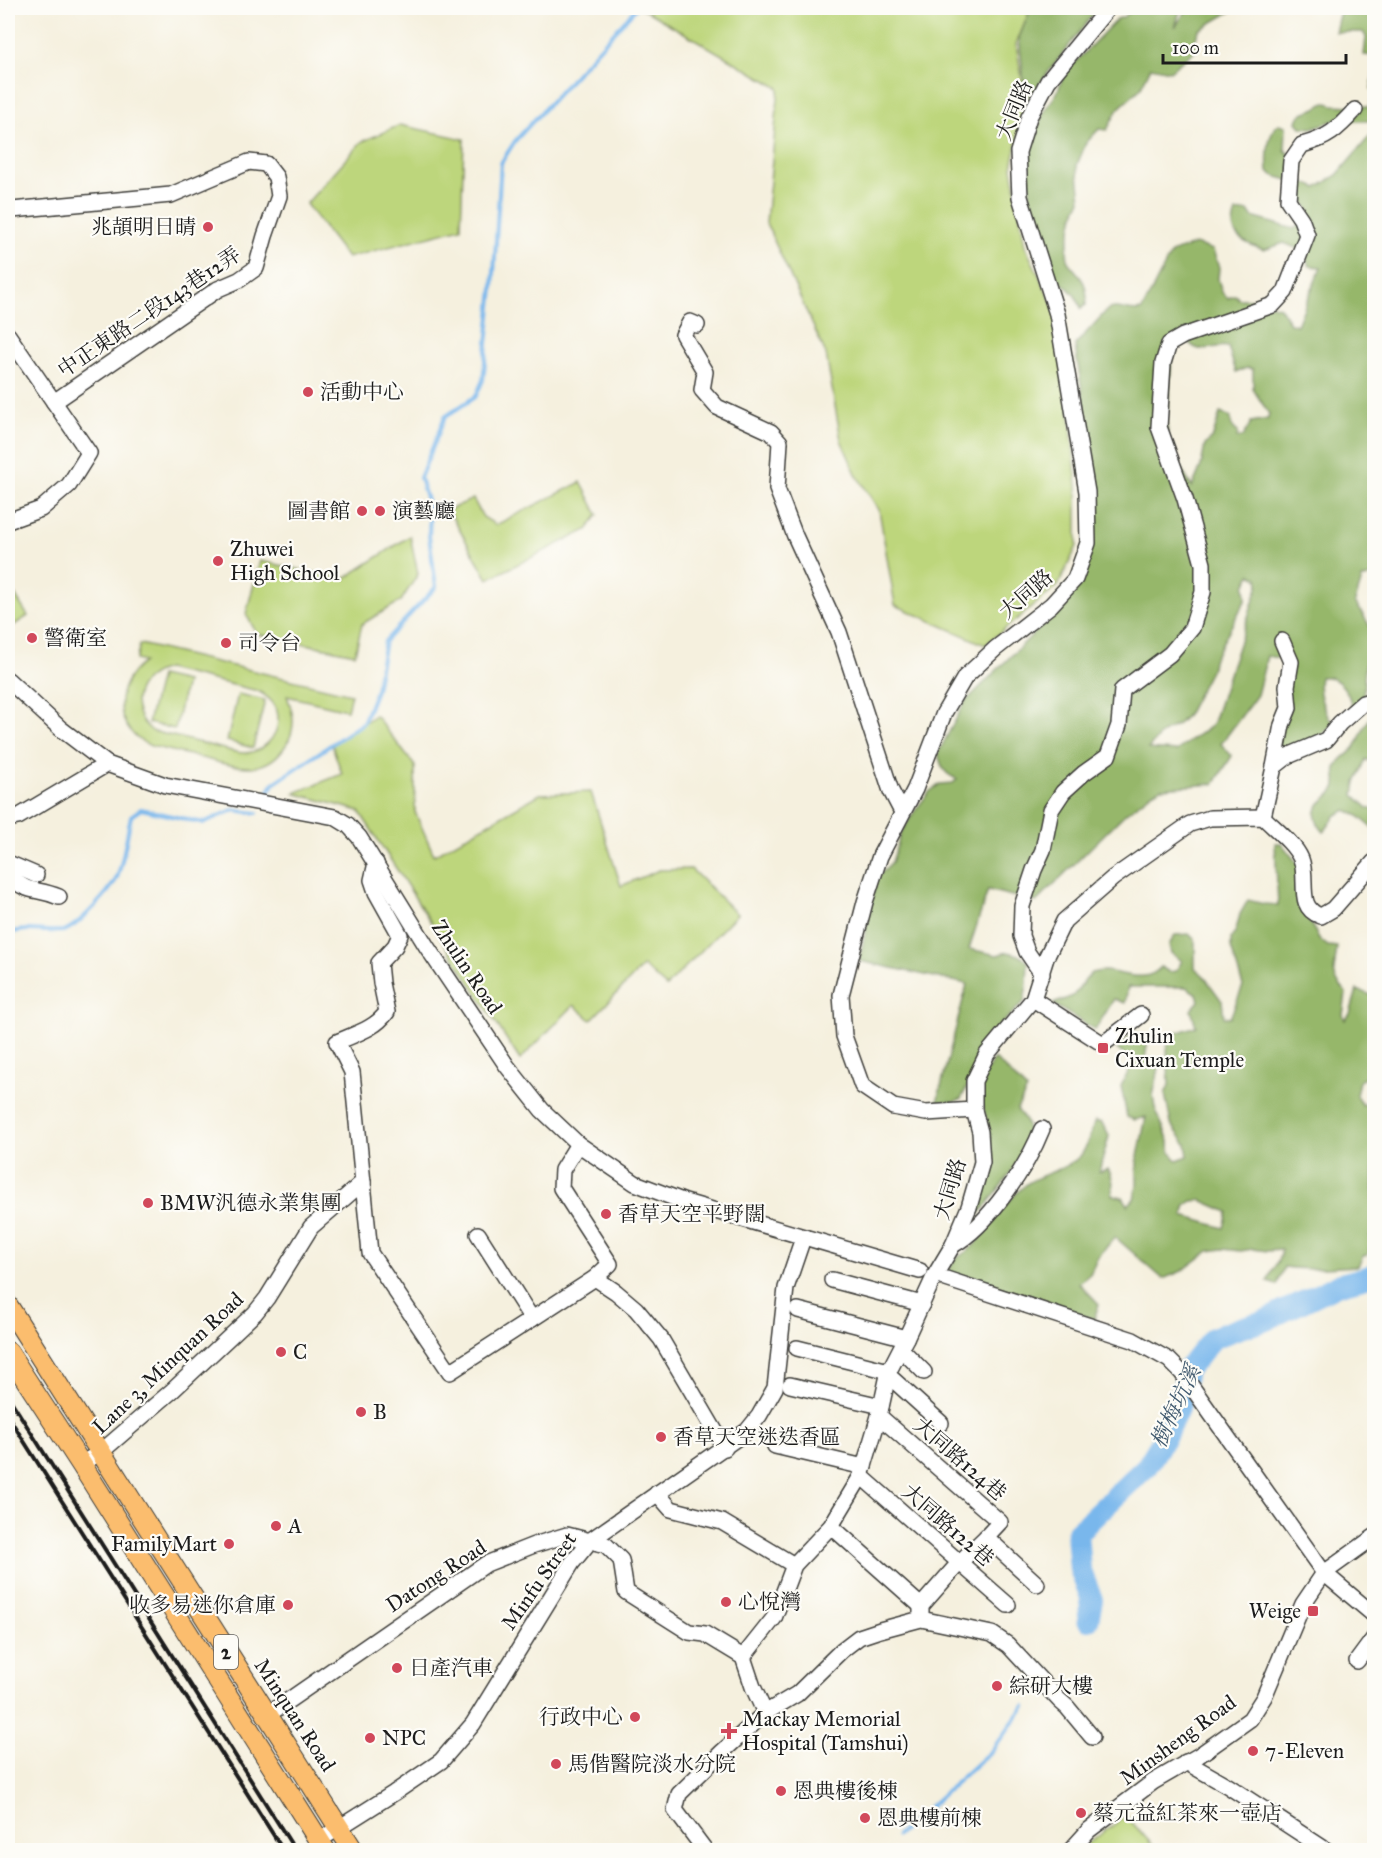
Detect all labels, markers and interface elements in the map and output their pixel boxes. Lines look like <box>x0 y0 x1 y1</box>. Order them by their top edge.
scale bar <box>1163 27 1346 65</box>
text: 100 m <box>1172 37 1219 59</box>
street label: 大同路 <box>990 76 1038 144</box>
place label: 兆頡明日晴 <box>91 214 196 240</box>
marker: 兆頡明日晴 <box>201 220 215 234</box>
street label: 中正東路二段143巷12弄 <box>53 241 245 383</box>
place label: 活動中心 <box>320 379 404 405</box>
marker: 活動中心 <box>301 385 315 399</box>
place label: 圖書館 <box>287 498 350 524</box>
place label: 演藝廳 <box>392 498 455 524</box>
marker: 圖書館 <box>355 504 369 518</box>
marker: 演藝廳 <box>373 504 387 518</box>
place label: Zhuwei High School <box>230 536 340 586</box>
marker: Zhuwei High School <box>211 554 225 568</box>
street label: 大同路 <box>994 564 1058 624</box>
place label: 警衛室 <box>44 625 107 651</box>
place label: 司令台 <box>238 630 301 656</box>
marker: 警衛室 <box>25 631 39 645</box>
marker: 司令台 <box>219 636 233 650</box>
street label: Zhulin Road <box>426 915 508 1019</box>
place label: Zhulin Cixuan Temple <box>1115 1023 1244 1073</box>
marker: Zhulin Cixuan Temple <box>1096 1041 1110 1055</box>
street label: 大同路 <box>928 1155 972 1223</box>
place label: BMW汎德永業集團 <box>160 1190 341 1216</box>
marker: BMW汎德永業集團 <box>141 1196 155 1210</box>
place label: 香草天空平野闊 <box>618 1201 765 1227</box>
marker: 香草天空平野闊 <box>599 1207 613 1221</box>
street label: Lane 3, Minquan Road <box>87 1286 249 1440</box>
place label: C <box>293 1339 307 1365</box>
marker: C <box>274 1345 288 1359</box>
water label: 樹梅坑溪 <box>1145 1359 1207 1452</box>
place label: B <box>373 1399 387 1425</box>
marker: B <box>354 1405 368 1419</box>
street label: 大同路124巷 <box>908 1412 1012 1506</box>
place label: 香草天空迷迭香區 <box>673 1424 841 1450</box>
marker: 香草天空迷迭香區 <box>654 1430 668 1444</box>
street label: 大同路122巷 <box>897 1478 999 1572</box>
place label: A <box>287 1513 302 1539</box>
marker: A <box>269 1519 283 1533</box>
street label: Minfu Street <box>496 1526 583 1635</box>
place label: FamilyMart <box>111 1531 218 1557</box>
street label: Datong Road <box>381 1534 491 1618</box>
marker: FamilyMart <box>222 1537 236 1551</box>
place label: 心悅灣 <box>738 1589 801 1615</box>
place label: 收多易迷你倉庫 <box>129 1592 276 1618</box>
marker: 心悅灣 <box>719 1595 733 1609</box>
marker: 收多易迷你倉庫 <box>281 1598 295 1612</box>
place label: Weige <box>1249 1598 1301 1624</box>
marker: Weige <box>1306 1604 1320 1618</box>
road number: 2 <box>214 1635 238 1669</box>
street label: Minquan Road <box>249 1654 341 1777</box>
place label: 日產汽車 <box>409 1655 493 1681</box>
marker: 日產汽車 <box>390 1661 404 1675</box>
place label: 綜研大樓 <box>1009 1673 1093 1699</box>
marker: 綜研大樓 <box>990 1679 1004 1693</box>
street label: Minsheng Road <box>1115 1689 1242 1791</box>
place label: 行政中心 <box>539 1704 623 1730</box>
place label: Mackay Memorial Hospital (Tamshui) <box>742 1706 909 1756</box>
marker: 行政中心 <box>628 1710 642 1724</box>
marker: Mackay Memorial Hospital (Tamshui) <box>720 1722 738 1740</box>
place label: NPC <box>382 1725 426 1751</box>
marker: NPC <box>363 1731 377 1745</box>
place label: 7-Eleven <box>1265 1738 1344 1764</box>
marker: 7-Eleven <box>1246 1744 1260 1758</box>
place label: 馬偕醫院淡水分院 <box>568 1751 736 1777</box>
marker: 馬偕醫院淡水分院 <box>549 1757 563 1771</box>
place label: 恩典樓後棟 <box>793 1778 898 1804</box>
marker: 恩典樓後棟 <box>774 1784 788 1798</box>
place label: 蔡元益紅茶來一壺店 <box>1093 1800 1282 1826</box>
place label: 恩典樓前棟 <box>877 1805 982 1831</box>
marker: 蔡元益紅茶來一壺店 <box>1074 1806 1088 1820</box>
marker: 恩典樓前棟 <box>858 1811 872 1825</box>

